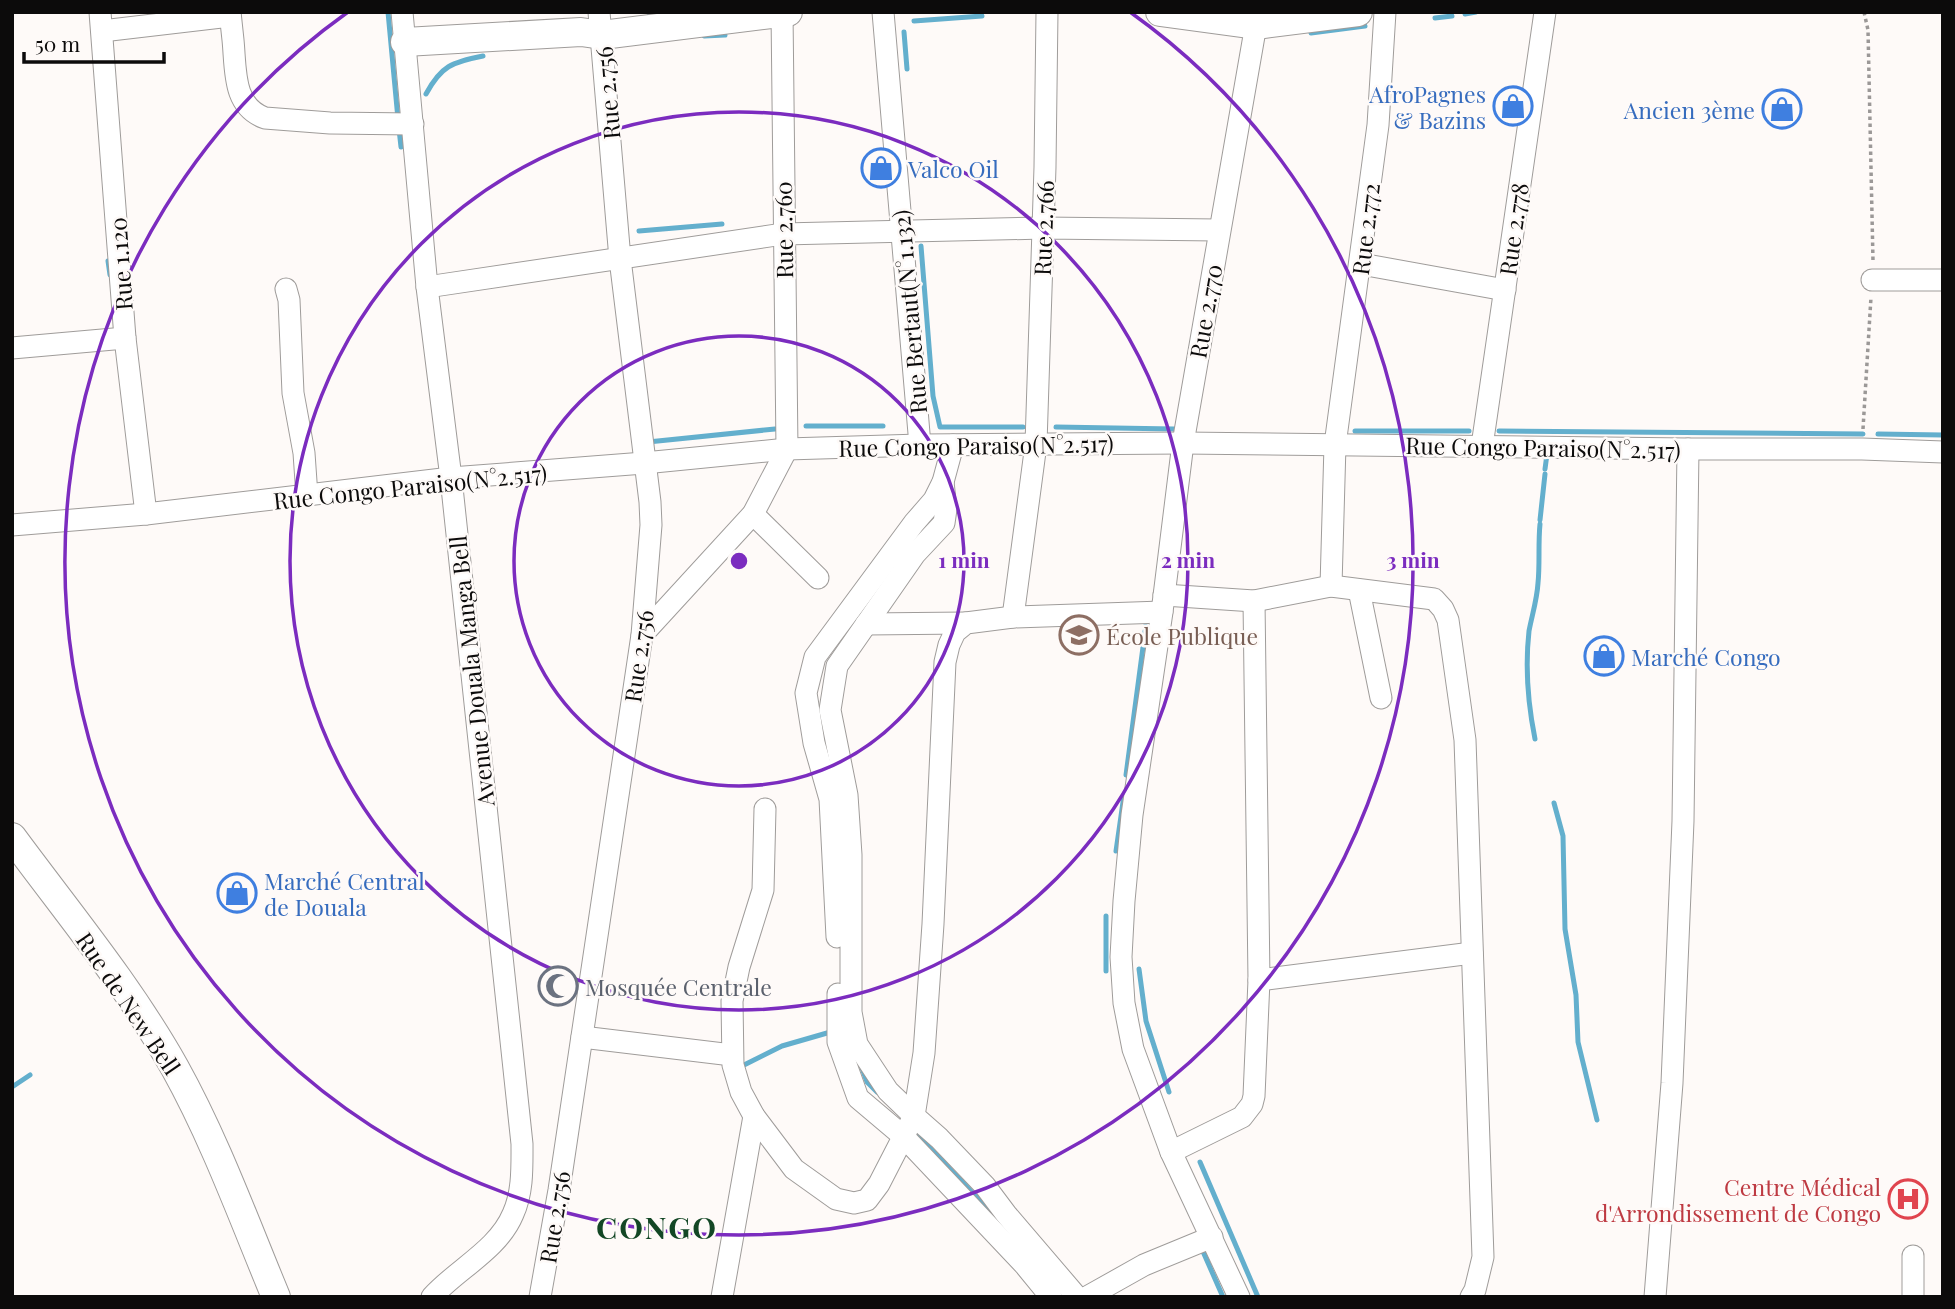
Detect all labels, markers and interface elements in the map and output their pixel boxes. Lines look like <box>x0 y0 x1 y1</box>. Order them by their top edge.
scale bar <box>24 21 164 65</box>
text: 50 m <box>35 29 81 57</box>
street label: Rue 2.756 <box>587 45 627 141</box>
place label: AfroPagnes & Bazins <box>1368 78 1486 135</box>
shop icon: AfroPagnes & Bazins <box>1492 85 1534 127</box>
shop icon: Ancien 3ème <box>1761 88 1803 130</box>
place label: Ancien 3ème <box>1623 94 1755 125</box>
shop icon: Valco Oil <box>860 147 902 189</box>
place label: Valco Oil <box>907 153 999 184</box>
street label: Rue 2.766 <box>1026 180 1060 276</box>
street label: Rue 2.760 <box>767 181 799 279</box>
street label: Rue 2.772 <box>1344 181 1386 277</box>
street label: Rue 2.778 <box>1491 181 1535 277</box>
street label: Rue Bertaut(N°1.132) <box>885 209 933 415</box>
street label: Rue 1.120 <box>101 216 139 312</box>
street label: Rue 2.770 <box>1181 262 1229 360</box>
street label: Rue Congo Paraiso(N°2.517) <box>838 427 1114 463</box>
street label: Rue Congo Paraiso(N°2.517) <box>1405 429 1681 465</box>
street label: Rue Congo Paraiso(N°2.517) <box>272 456 548 516</box>
street label: Avenue Douala Manga Bell <box>441 534 501 809</box>
text: 1 min <box>938 545 990 573</box>
text: 2 min <box>1161 545 1215 573</box>
text: 3 min <box>1386 545 1440 573</box>
centre of rings <box>727 549 751 573</box>
street label: Rue 2.756 <box>616 608 660 704</box>
school or university icon: École Publique <box>1058 614 1100 656</box>
place label: École Publique <box>1106 620 1258 651</box>
shop icon: Marché Congo <box>1583 635 1625 677</box>
place label: Marché Congo <box>1631 641 1781 672</box>
place label: Marché Central de Douala <box>264 865 425 922</box>
shop icon: Marché Central de Douala <box>216 872 258 914</box>
street label: Rue de New Bell <box>70 926 188 1081</box>
mosque icon: Mosquée Centrale <box>537 965 579 1007</box>
place label: Mosquée Centrale <box>585 971 772 1002</box>
street label: Rue 2.756 <box>531 1168 577 1265</box>
place label: Centre Médical d'Arrondissement de Congo <box>1595 1171 1881 1228</box>
hospital icon: Centre Médical d'Arrondissement de Congo <box>1887 1178 1929 1220</box>
district label: CONGO <box>596 1207 718 1247</box>

